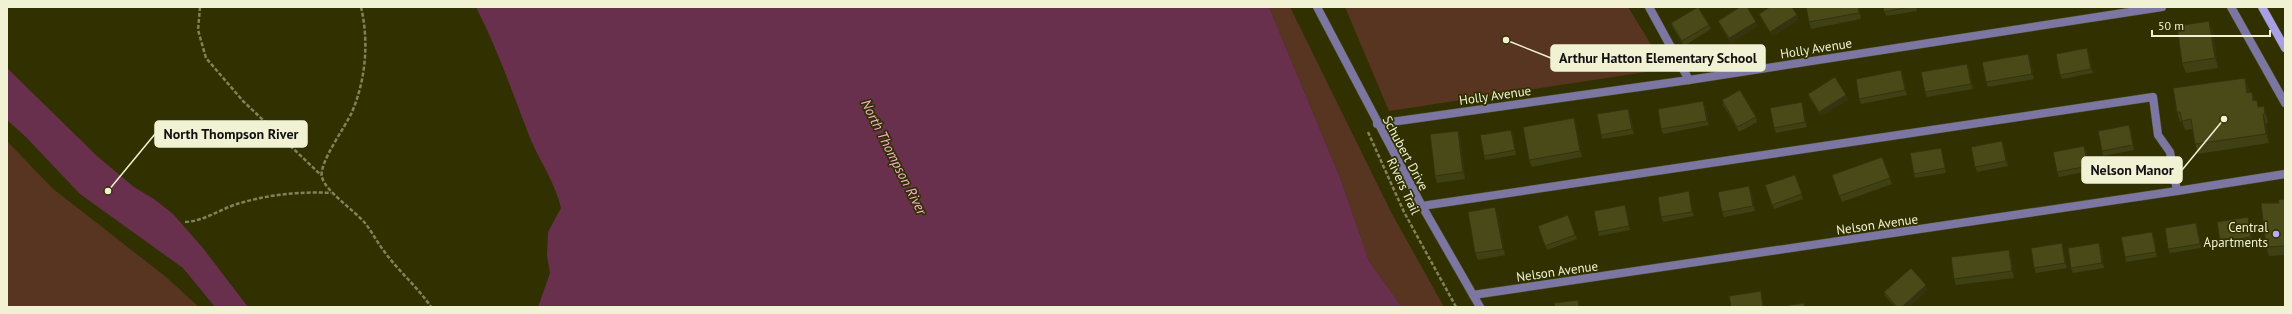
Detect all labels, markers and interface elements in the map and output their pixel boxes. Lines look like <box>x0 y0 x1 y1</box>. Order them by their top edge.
scale bar <box>2152 12 2270 38</box>
text: 50 m <box>2158 18 2184 33</box>
street label: Holly Avenue <box>1779 34 1853 63</box>
callout: Arthur Hatton Elementary School <box>1551 45 1765 71</box>
text: Arthur Hatton Elementary School <box>1559 49 1758 67</box>
street label: Holly Avenue <box>1458 82 1532 109</box>
water label: North Thompson River <box>857 96 932 219</box>
street label: Schubert Drive <box>1379 113 1432 194</box>
callout: North Thompson River <box>155 121 307 147</box>
text: North Thompson River <box>164 125 299 143</box>
street label: Rivers Trail <box>1383 155 1424 218</box>
callout: Nelson Manor <box>2082 157 2182 183</box>
text: Nelson Manor <box>2090 161 2174 179</box>
street label: Nelson Avenue <box>1835 210 1919 239</box>
place label: Central Apartments <box>2204 219 2268 251</box>
marker: Central Apartments <box>2271 229 2281 239</box>
street label: Nelson Avenue <box>1515 257 1599 286</box>

